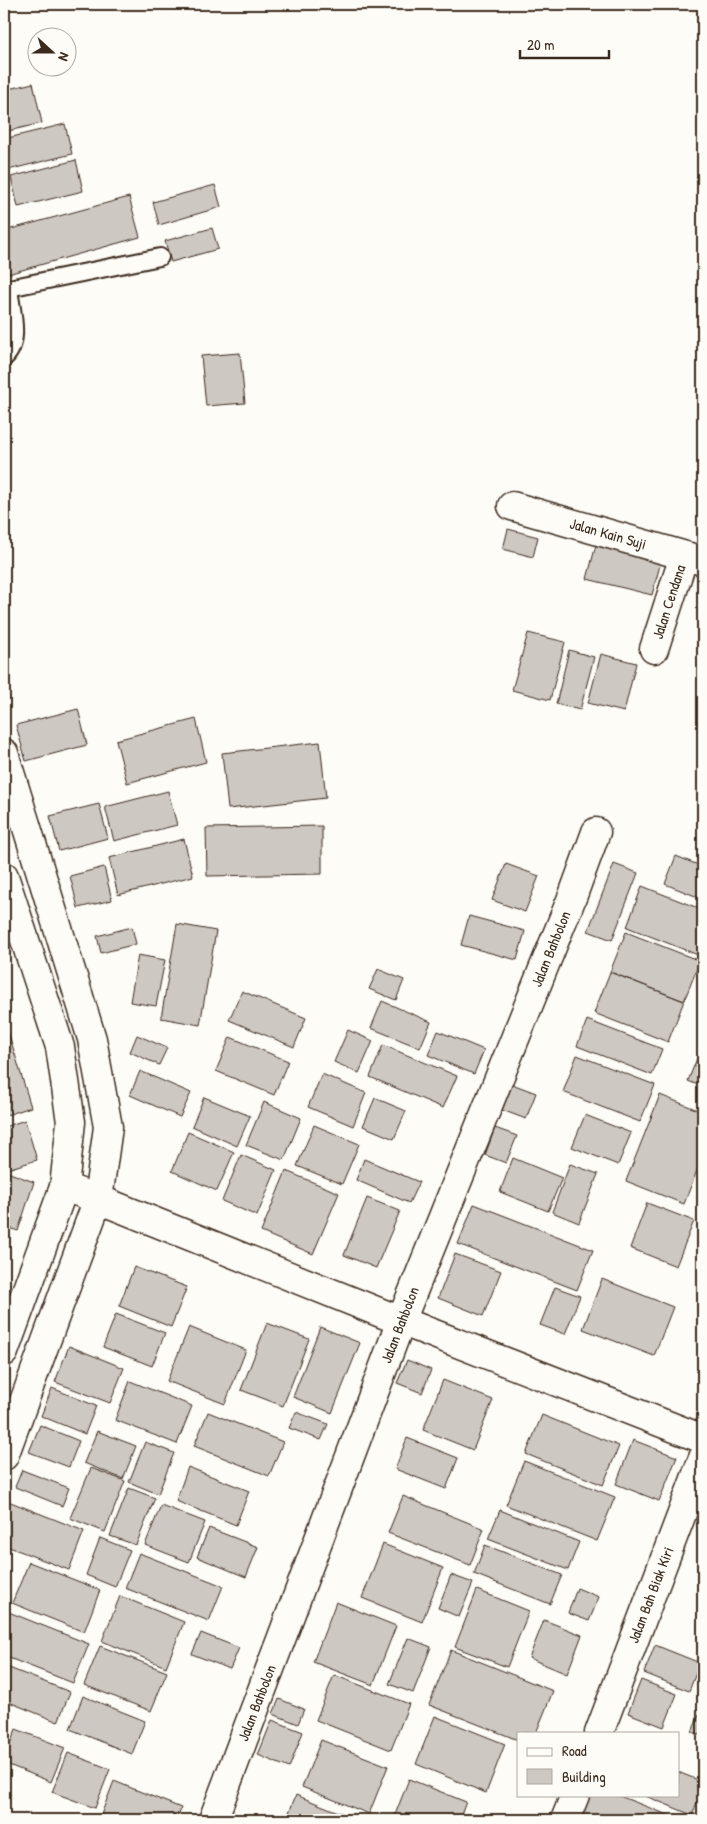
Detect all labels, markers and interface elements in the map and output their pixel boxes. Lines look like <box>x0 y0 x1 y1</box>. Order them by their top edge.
north arrow <box>28 28 78 78</box>
scale bar <box>520 28 608 60</box>
text: 20 m <box>527 34 554 55</box>
text: N <box>54 50 75 64</box>
street label: Jalan Kain Suji <box>567 513 649 554</box>
street label: Jalan Cendana <box>647 562 690 642</box>
street label: Jalan Bahbolon <box>526 907 575 990</box>
street label: Jalan Bahbolon <box>375 1283 424 1366</box>
street label: Jalan Bah Biak Kiri <box>623 1544 679 1646</box>
street label: Jalan Bahbolon <box>232 1661 281 1744</box>
legend <box>517 1732 680 1796</box>
text: Road <box>562 1740 587 1761</box>
text: Building <box>562 1766 606 1787</box>

